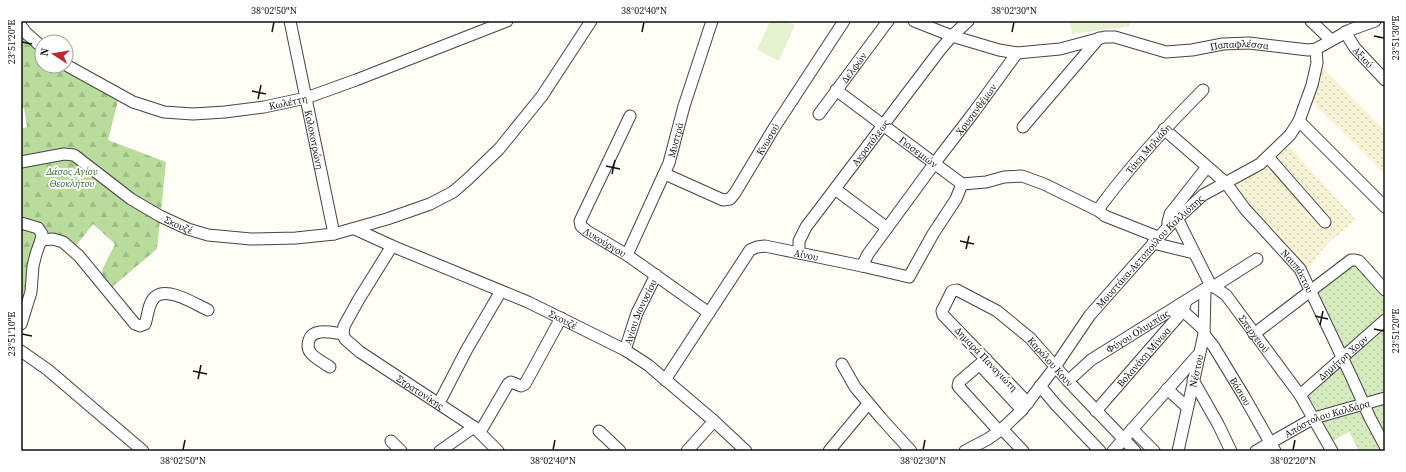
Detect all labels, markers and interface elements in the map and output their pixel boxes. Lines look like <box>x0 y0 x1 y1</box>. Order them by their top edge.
text: 38°02'50"N <box>251 4 297 17</box>
text: 38°02'40"N <box>621 4 667 17</box>
text: 38°02'30"N <box>991 4 1037 17</box>
text: 23°51'30"E <box>1389 16 1402 60</box>
text: 23°51'20"E <box>5 20 18 64</box>
north arrow <box>34 34 74 74</box>
street label: Παπαφλέσσα <box>1209 36 1270 53</box>
street label: Αξιού <box>1350 44 1376 70</box>
text: N <box>37 47 53 58</box>
street label: Δελφών <box>838 49 869 85</box>
street label: Χρυσανθέμων <box>952 81 999 138</box>
street label: Κωλέττη <box>267 91 308 112</box>
street label: Κολοκοτρώνη <box>302 109 327 170</box>
street label: Ακροπόλεως <box>848 116 892 168</box>
street label: Τάκη Μηλιάδη <box>1122 120 1174 176</box>
street label: Μυστρά <box>664 121 686 159</box>
street label: Κνωσού <box>753 121 782 158</box>
street label: Γιασεμιών <box>897 133 941 170</box>
park label: Δάσος Αγίου Θεοκλήτου <box>45 165 98 190</box>
street label: Μουστάκα-Αετοπούλου Καλλιόπης <box>1093 191 1206 310</box>
street label: Σκουζέ <box>162 212 195 237</box>
street label: Λυκούργου <box>581 224 629 260</box>
street label: Αίνου <box>793 246 819 263</box>
street label: Ναυπάκτου <box>1278 246 1317 295</box>
street label: Αγίου Διονυσίου <box>621 277 659 346</box>
street label: Φύγου Ολυμπίας <box>1103 306 1172 356</box>
street label: Σκουζέ <box>547 307 580 332</box>
text: 23°51'20"E <box>1389 309 1402 353</box>
text: 23°51'10"E <box>5 312 18 356</box>
street label: Σπερχειού <box>1236 312 1273 355</box>
street label: Δημαρά Παναγιώτη <box>952 324 1020 394</box>
street label: Βολανάκη Μίνωα <box>1114 324 1173 389</box>
street label: Δημήτρη Χορν <box>1315 332 1370 383</box>
street label: Καρόλου Κουν <box>1025 334 1076 389</box>
street label: Νέστου <box>1186 353 1206 389</box>
street label: Στρατονίκης <box>394 371 447 412</box>
street label: Βάσιου <box>1227 374 1254 408</box>
street label: Απόστολου Καλδάρα <box>1282 396 1372 440</box>
text: 38°02'50"N <box>160 454 206 467</box>
text: 38°02'40"N <box>530 454 576 467</box>
text: 38°02'30"N <box>900 454 946 467</box>
text: 38°02'20"N <box>1270 454 1316 467</box>

